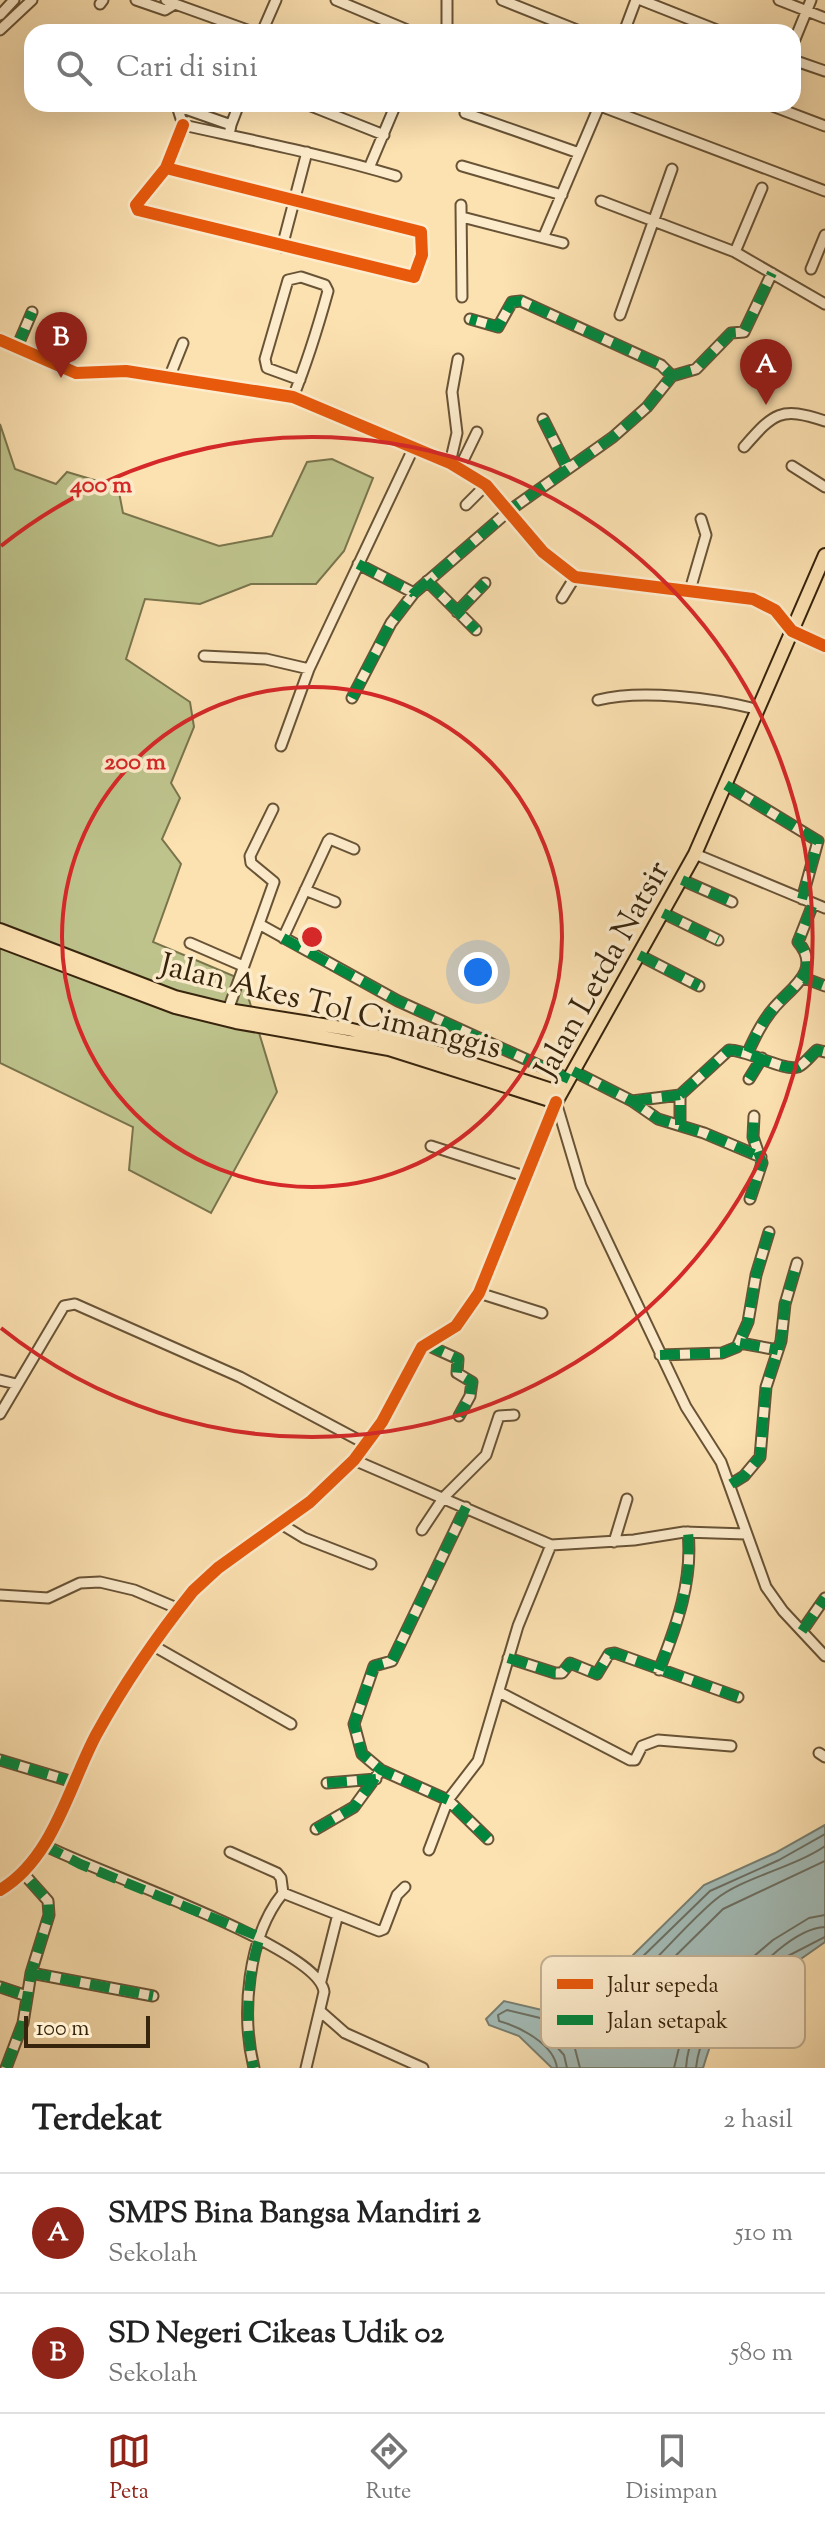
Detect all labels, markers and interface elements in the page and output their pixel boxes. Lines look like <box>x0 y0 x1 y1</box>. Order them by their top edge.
search box <box>24 24 801 112</box>
icon: search <box>52 46 96 90</box>
text: Cari di sini <box>116 47 258 90</box>
pin: B <box>35 312 87 378</box>
pin: A <box>740 339 792 405</box>
text: 400 m <box>69 469 132 503</box>
text: 200 m <box>104 746 166 780</box>
street label: Jalan Letda Natsir <box>524 853 682 1089</box>
centre of rings <box>298 923 326 951</box>
street label: Jalan Akes Tol Cimanggis <box>153 943 506 1073</box>
your location <box>458 952 498 992</box>
legend <box>541 1956 805 2048</box>
text: Jalur sepeda <box>606 1971 719 2003</box>
text: Jalan setapak <box>606 2007 728 2039</box>
scale bar <box>24 2012 150 2048</box>
text: 100 m <box>36 2014 89 2046</box>
text: Terdekat <box>32 2096 162 2145</box>
text: 2 hasil <box>723 2102 793 2139</box>
text: SMPS Bina Bangsa Mandiri 2 <box>108 2193 481 2236</box>
text: A <box>47 2215 69 2252</box>
text: 510 m <box>735 2215 793 2252</box>
text: Sekolah <box>108 2236 198 2273</box>
text: SD Negeri Cikeas Udik 02 <box>108 2313 444 2356</box>
text: B <box>50 2335 66 2372</box>
text: 580 m <box>730 2335 793 2372</box>
text: Sekolah <box>108 2356 198 2393</box>
tab: Peta <box>107 2429 151 2509</box>
tab: Rute <box>366 2429 411 2509</box>
tab: Disimpan <box>626 2429 718 2509</box>

